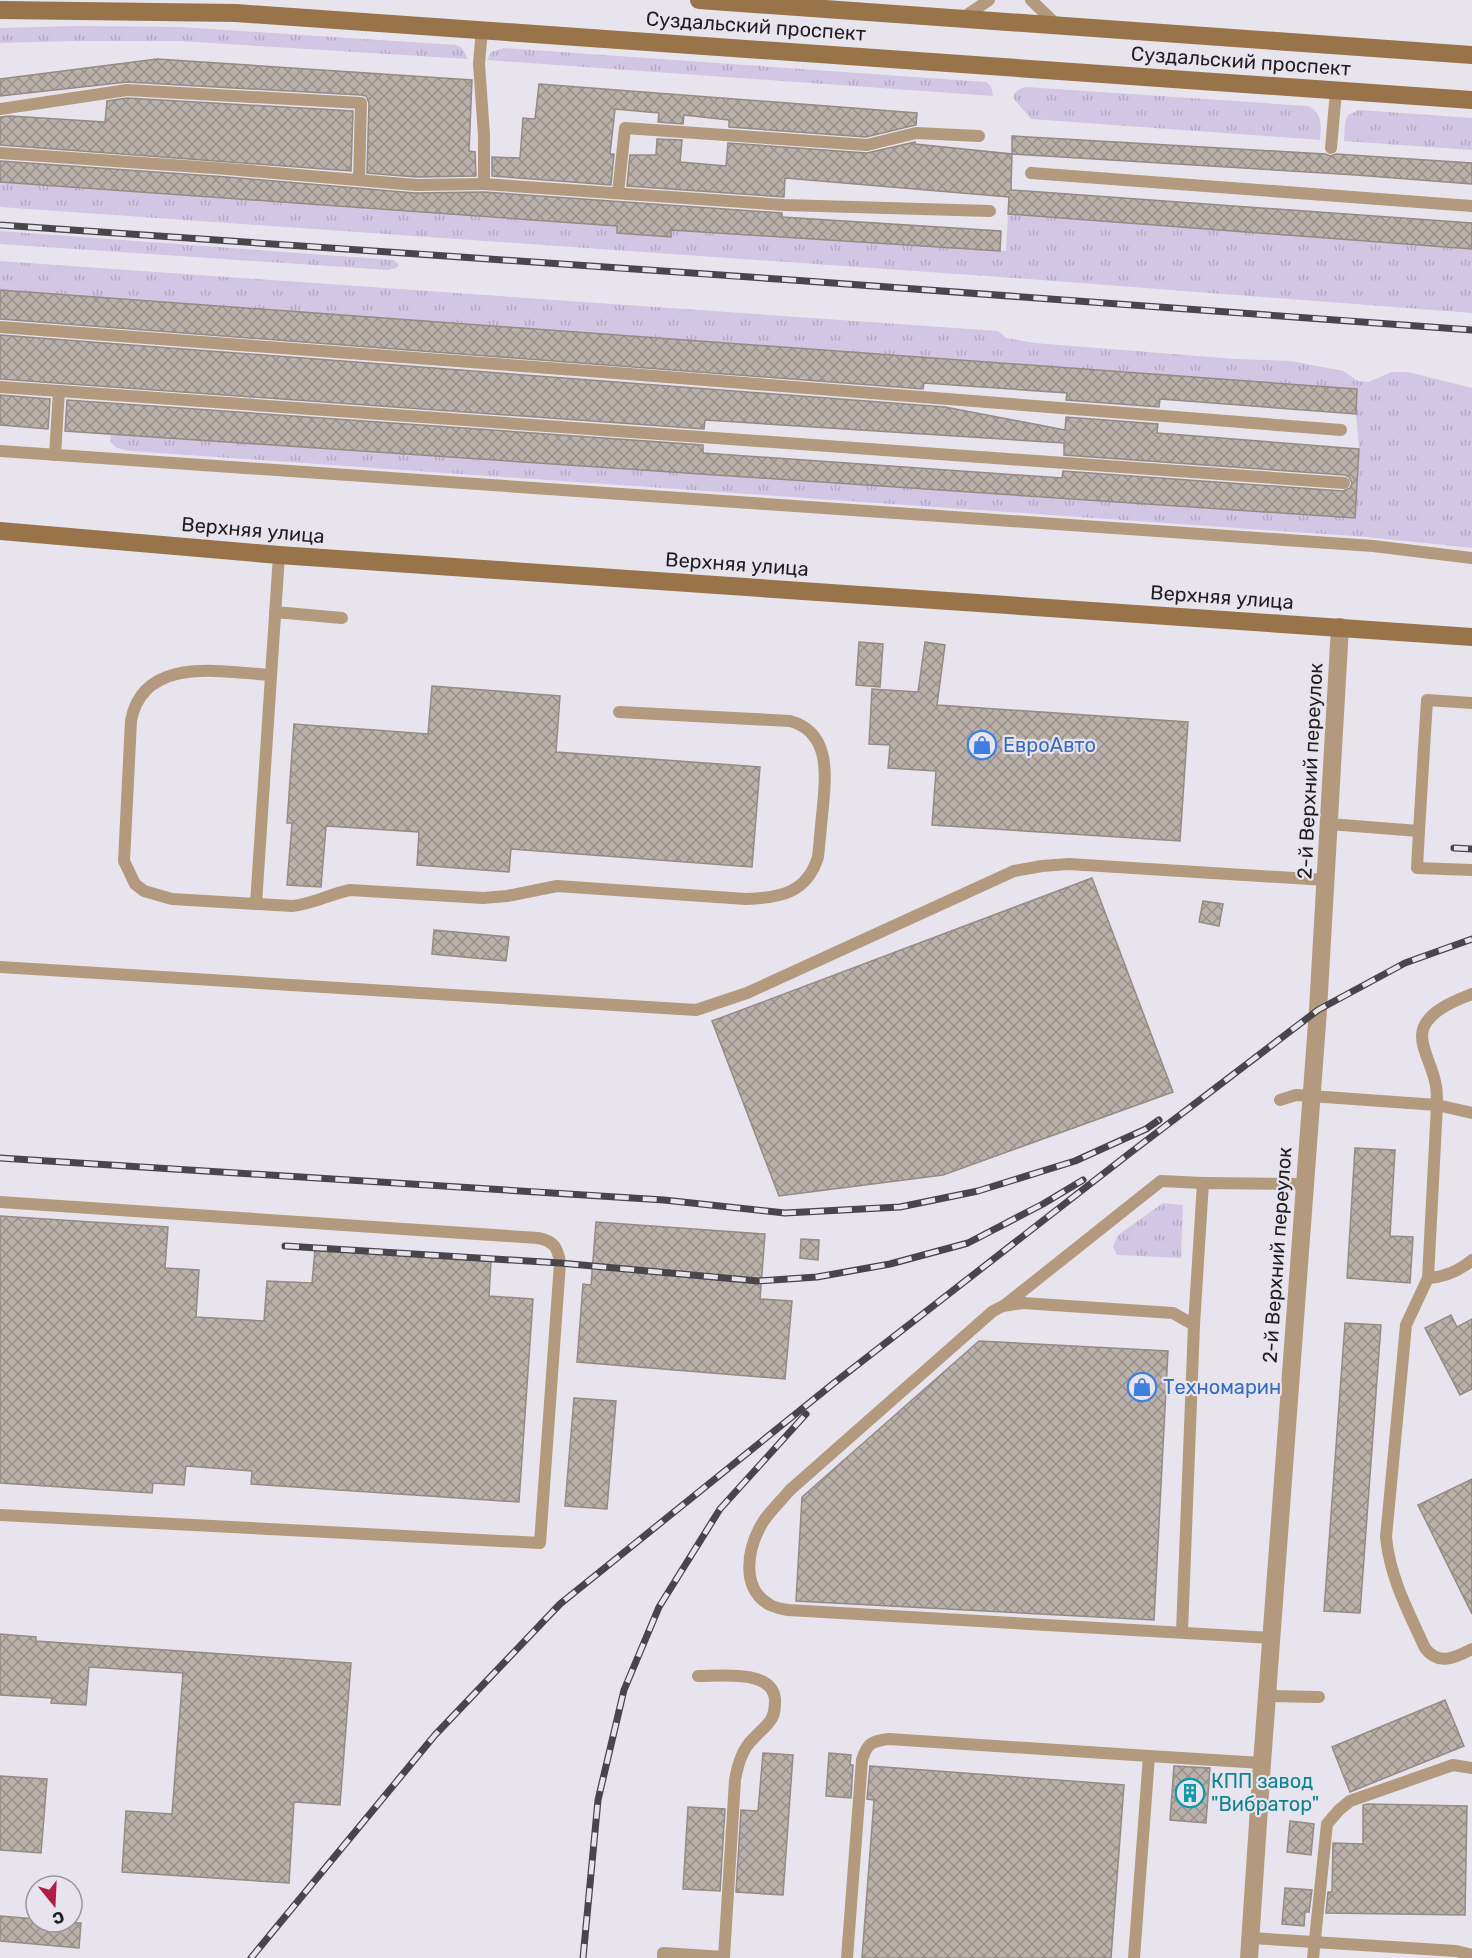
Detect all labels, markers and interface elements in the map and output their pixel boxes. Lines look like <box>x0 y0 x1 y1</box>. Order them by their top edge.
street label: Суздальский проспект <box>645 6 867 46</box>
street label: Суздальский проспект <box>1130 41 1352 81</box>
street label: Верхняя улица <box>180 512 326 548</box>
street label: Верхняя улица <box>665 547 809 581</box>
street label: Верхняя улица <box>1150 580 1294 614</box>
street label: 2-й Верхний переулок <box>1292 662 1328 880</box>
shop icon: ЕвроАвто <box>966 729 998 761</box>
place label: ЕвроАвто <box>1003 733 1096 757</box>
street label: 2-й Верхний переулок <box>1257 1146 1297 1364</box>
shop icon: Техномарин <box>1126 1371 1158 1403</box>
place label: Техномарин <box>1163 1375 1281 1399</box>
place label: КПП завод "Вибратор" <box>1211 1769 1319 1816</box>
building icon: КПП завод "Вибратор" <box>1174 1777 1206 1809</box>
north arrow <box>24 1874 84 1934</box>
text: С <box>50 1907 67 1929</box>

